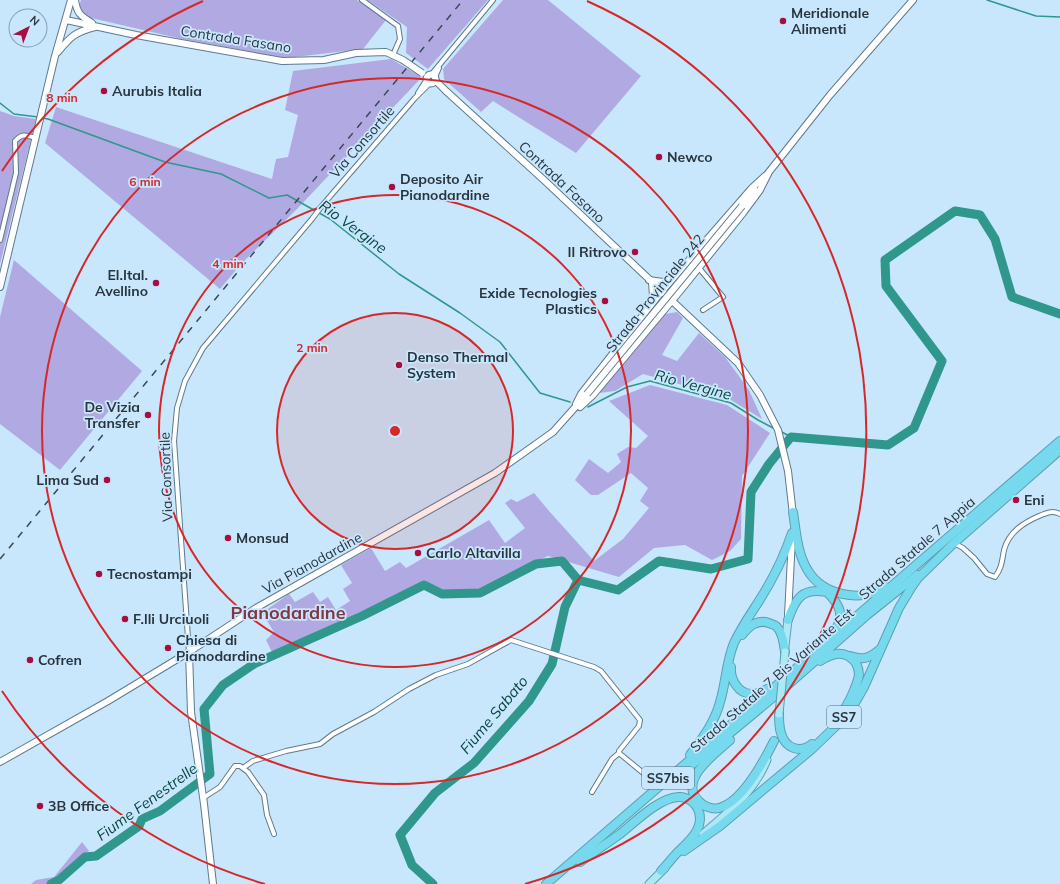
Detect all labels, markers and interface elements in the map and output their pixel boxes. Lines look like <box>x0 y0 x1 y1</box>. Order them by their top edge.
place label: Meridionale Alimenti <box>791 4 869 38</box>
north arrow <box>8 8 48 48</box>
text: N <box>27 13 42 29</box>
marker: Meridionale Alimenti <box>778 16 788 26</box>
street label: Contrada Fasano <box>179 21 293 57</box>
place label: Aurubis Italia <box>112 82 202 100</box>
marker: Aurubis Italia <box>99 86 109 96</box>
text: 8 min <box>46 90 78 105</box>
street label: Via Consortile <box>326 102 398 182</box>
street label: Contrada Fasano <box>515 137 609 227</box>
place label: Newco <box>667 148 713 166</box>
marker: Newco <box>654 152 664 162</box>
place label: Deposito Air Pianodardine <box>400 170 490 204</box>
text: 6 min <box>129 174 161 189</box>
marker: Deposito Air Pianodardine <box>387 182 397 192</box>
water label: Rio Vergine <box>316 196 391 258</box>
street label: Strada Provinciale 242 <box>602 230 708 356</box>
place label: Il Ritrovo <box>567 243 627 261</box>
marker: Il Ritrovo <box>630 247 640 257</box>
text: 4 min <box>212 256 244 271</box>
place label: El.Ital. Avellino <box>95 266 148 300</box>
marker: El.Ital. Avellino <box>151 278 161 288</box>
place label: Exide Tecnologies Plastics <box>479 284 597 318</box>
marker: Exide Tecnologies Plastics <box>600 296 610 306</box>
text: 2 min <box>296 340 328 355</box>
place label: Denso Thermal System <box>407 348 508 382</box>
marker: Denso Thermal System <box>394 360 404 370</box>
water label: Rio Vergine <box>652 365 734 404</box>
place label: De Vizia Transfer <box>84 398 140 432</box>
marker: De Vizia Transfer <box>143 410 153 420</box>
centre of rings <box>388 424 402 438</box>
street label: Via Consortile <box>155 432 177 522</box>
place label: Lima Sud <box>36 471 99 489</box>
marker: Lima Sud <box>102 475 112 485</box>
place label: Eni <box>1024 491 1044 509</box>
street label: Strada Statale 7 Appia <box>855 493 979 603</box>
marker: Eni <box>1011 495 1021 505</box>
street label: Via Pianodardine <box>259 528 365 598</box>
place label: Monsud <box>236 529 289 547</box>
marker: Monsud <box>223 533 233 543</box>
place label: Carlo Altavilla <box>426 544 521 562</box>
marker: Carlo Altavilla <box>413 548 423 558</box>
place label: Tecnostampi <box>107 565 192 583</box>
marker: Tecnostampi <box>94 569 104 579</box>
district label: Pianodardine <box>230 601 346 624</box>
street label: Strada Statale 7 Bis Variante Est <box>686 604 858 756</box>
place label: F.lli Urciuoli <box>133 610 209 628</box>
marker: F.lli Urciuoli <box>120 614 130 624</box>
place label: Chiesa di Pianodardine <box>176 631 266 665</box>
marker: Chiesa di Pianodardine <box>163 643 173 653</box>
place label: Cofren <box>38 651 82 669</box>
marker: Cofren <box>25 655 35 665</box>
water label: Fiume Sabato <box>455 671 532 758</box>
road number: SS7 <box>827 706 861 728</box>
water label: Fiume Fenestrelle <box>92 758 201 845</box>
road number: SS7bis <box>642 767 694 789</box>
place label: 3B Office <box>48 797 109 815</box>
marker: 3B Office <box>35 801 45 811</box>

